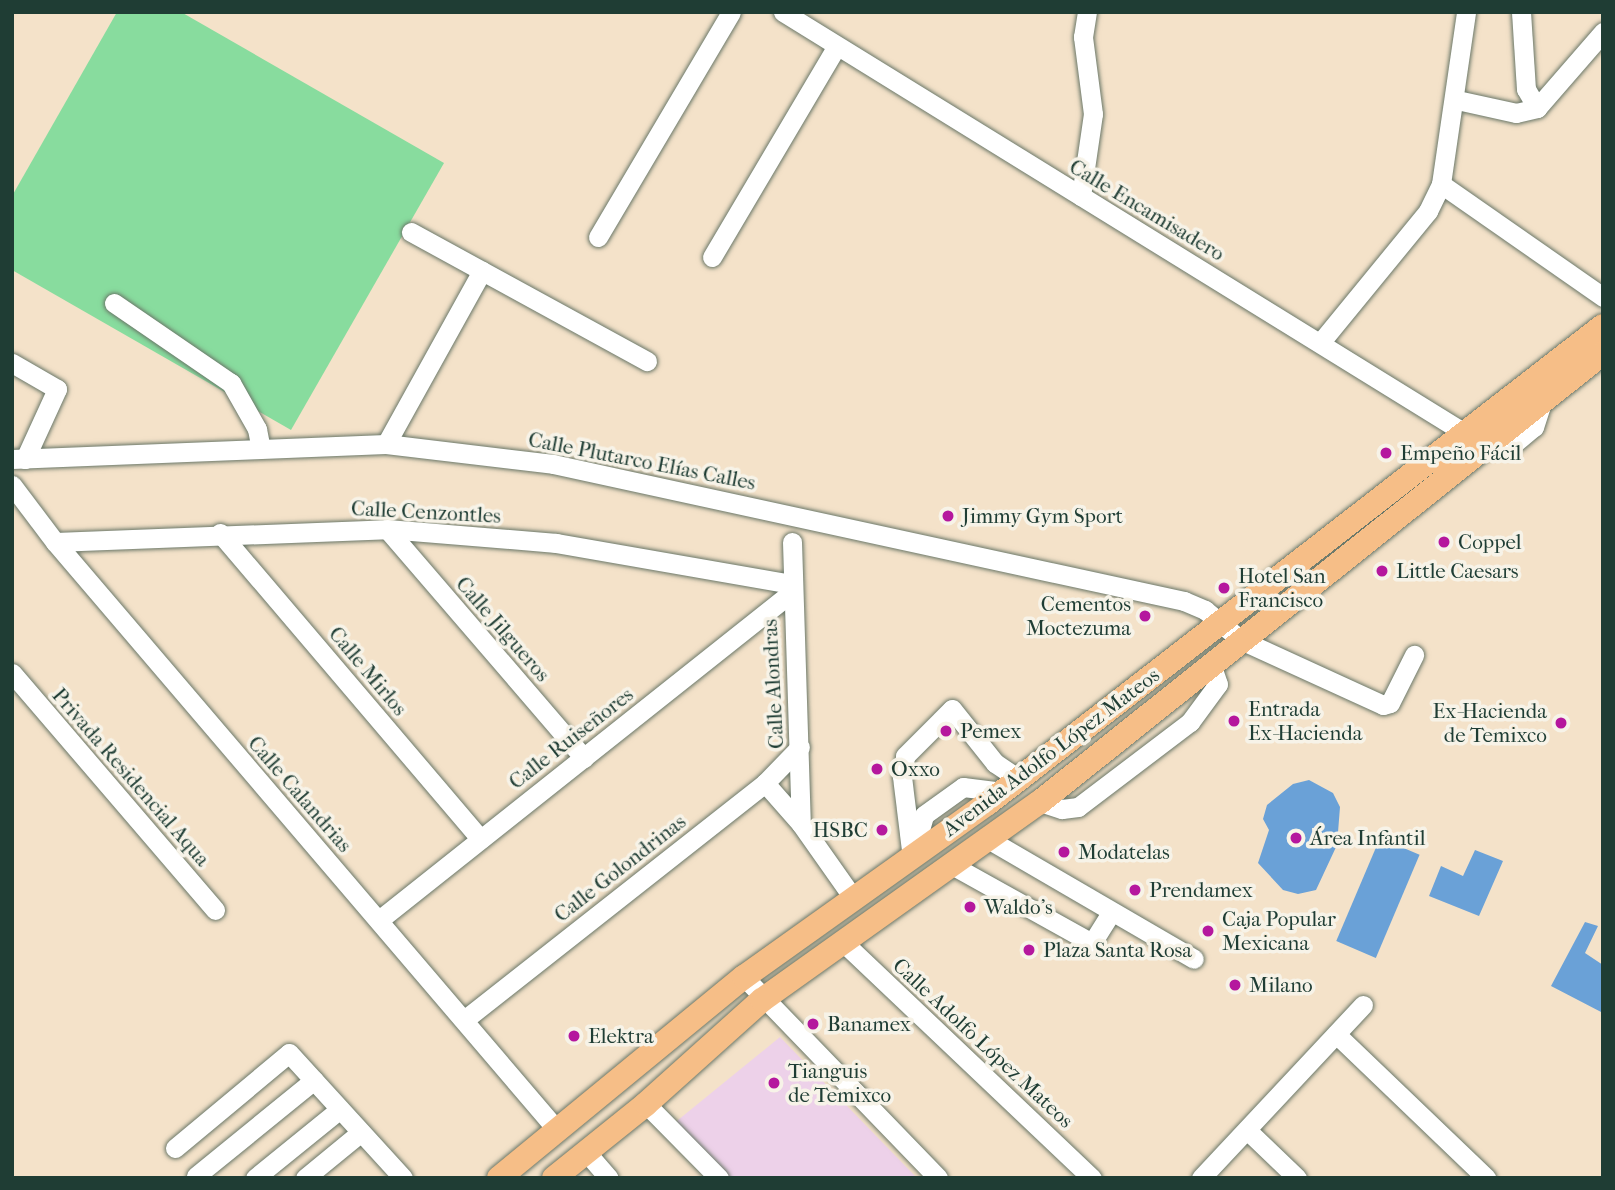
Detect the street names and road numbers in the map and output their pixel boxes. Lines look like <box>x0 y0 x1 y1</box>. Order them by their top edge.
street label: Calle Encamisadero <box>1065 154 1229 266</box>
street label: Calle Plutarco Elías Calles <box>526 427 758 495</box>
street label: Calle Cenzontles <box>350 495 502 529</box>
street label: Calle Jilgueros <box>451 571 555 687</box>
street label: Calle Alondras <box>757 618 789 750</box>
street label: Calle Mirlos <box>323 621 413 721</box>
street label: Avenida Adolfo López Mateos <box>938 662 1164 842</box>
street label: Calle Ruiseñores <box>504 682 638 794</box>
street label: Privada Residencial Aqua <box>47 683 215 871</box>
street label: Calle Calandrias <box>243 731 357 857</box>
street label: Calle Golondrinas <box>549 809 691 927</box>
street label: Calle Adolfo López Mateos <box>888 953 1078 1133</box>

